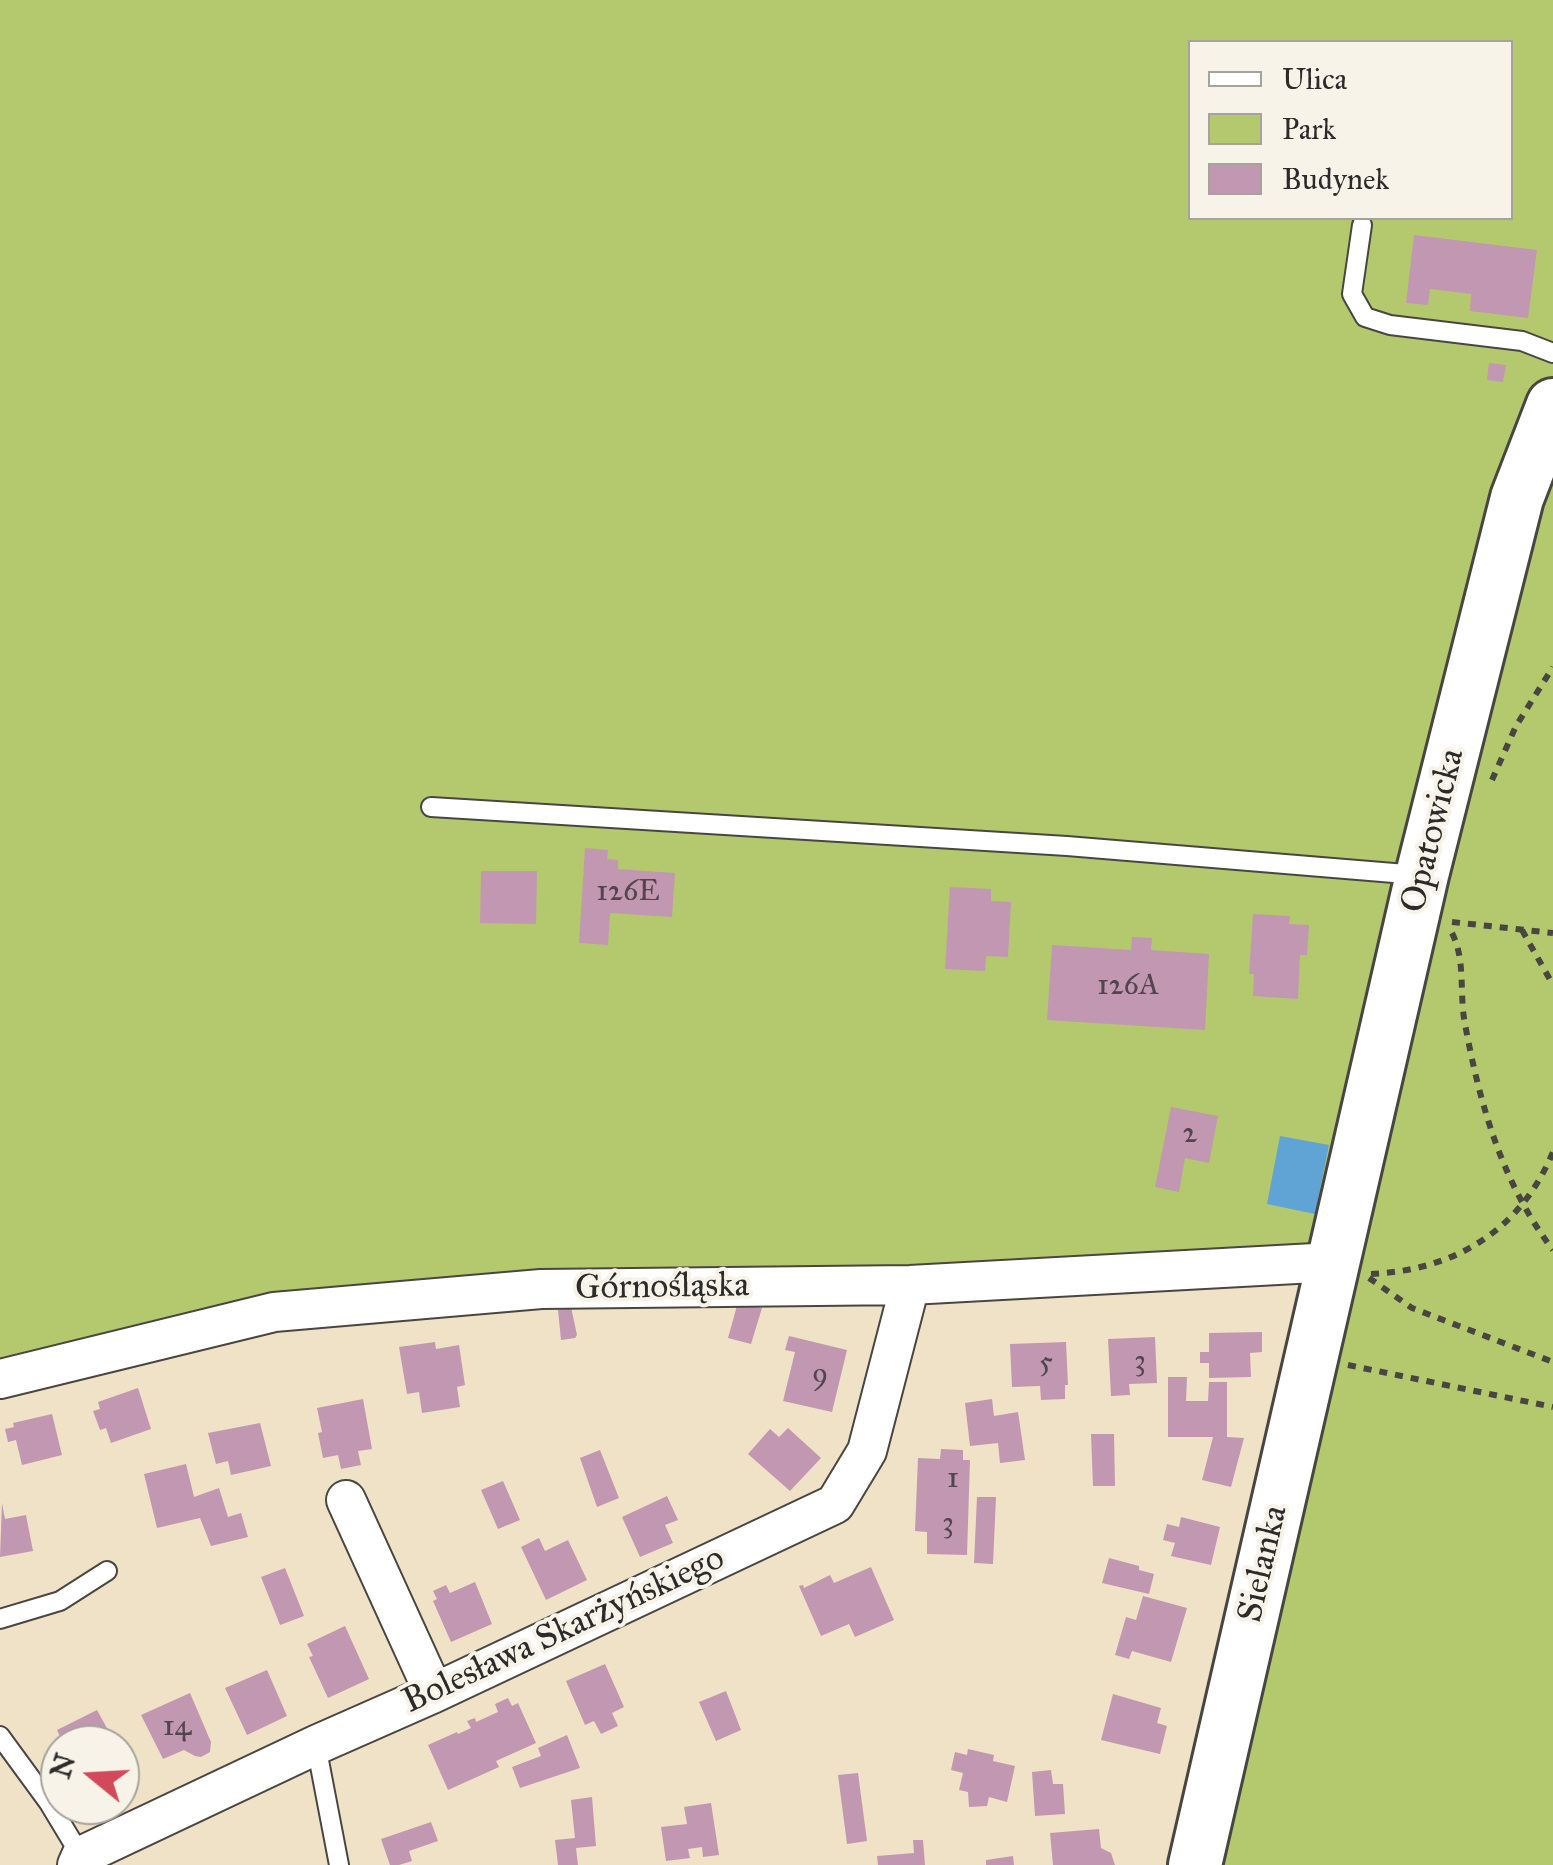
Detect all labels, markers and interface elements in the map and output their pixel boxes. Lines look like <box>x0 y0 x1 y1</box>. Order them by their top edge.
legend <box>1188 40 1513 220</box>
text: Ulica <box>1282 61 1347 97</box>
text: Park <box>1282 111 1336 147</box>
text: Budynek <box>1282 161 1389 197</box>
street label: Opatowicka <box>1393 745 1475 917</box>
house number: 126E <box>596 875 660 911</box>
house number: 126A <box>1097 969 1159 1005</box>
house number: 2 <box>1183 1117 1197 1153</box>
street label: Górnośląska <box>575 1265 749 1311</box>
house number: 3 <box>1134 1345 1146 1381</box>
house number: 5 <box>1039 1346 1053 1382</box>
house number: 9 <box>812 1358 828 1394</box>
house number: 1 <box>947 1462 959 1498</box>
street label: Sielanka <box>1230 1502 1298 1626</box>
house number: 3 <box>942 1507 954 1543</box>
street label: Bolesława Skarżyńskiego <box>397 1538 731 1724</box>
house number: 14 <box>163 1710 191 1746</box>
north arrow <box>40 1725 140 1825</box>
text: N <box>43 1749 83 1783</box>

